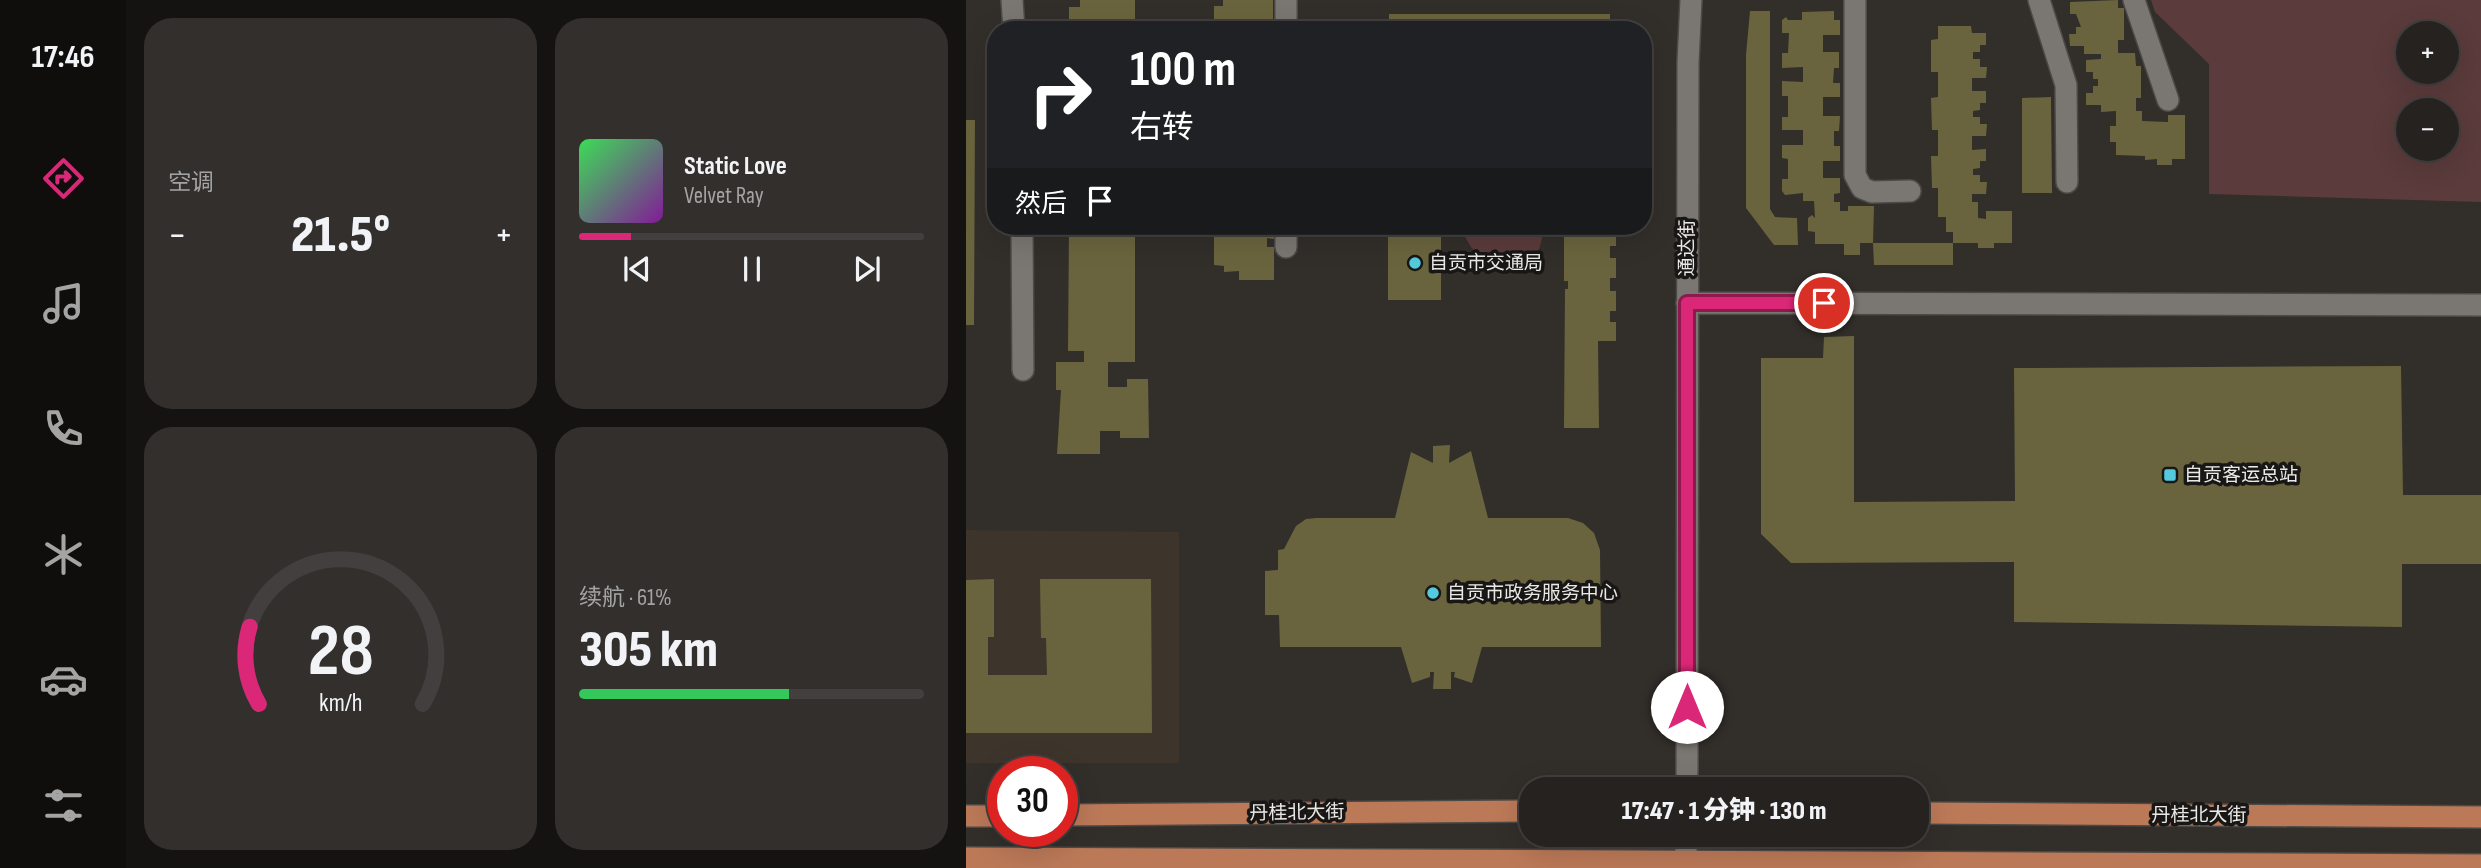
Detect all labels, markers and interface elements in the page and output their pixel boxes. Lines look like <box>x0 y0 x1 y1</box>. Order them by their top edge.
map controls <box>2396 21 2459 161</box>
button: + <box>2396 21 2459 84</box>
text: 17:46 <box>31 38 95 77</box>
text: 100 m <box>1130 41 1236 100</box>
icon: right <box>1015 49 1106 140</box>
button: − <box>2396 98 2459 161</box>
text: 右转 <box>1130 109 1194 148</box>
text: Static Love <box>684 151 787 182</box>
icon: directions <box>39 154 88 203</box>
text: 空调 <box>168 169 214 197</box>
text: Velvet Ray <box>684 182 764 210</box>
icon: arrive <box>1081 182 1119 220</box>
text: 然后 <box>1015 189 1067 220</box>
text: 21.5° <box>291 204 390 267</box>
text: − <box>168 213 187 258</box>
text: + <box>494 213 513 258</box>
street label: 通达街 <box>1676 219 1699 277</box>
icon: previous <box>618 250 656 288</box>
icon: pause <box>733 250 771 288</box>
icon: next <box>848 250 886 288</box>
place label: 自贡市交通局 <box>1429 252 1543 275</box>
marker: 自贡市交通局 <box>1407 255 1423 271</box>
pin <box>1794 273 1854 333</box>
icon: music <box>39 279 88 328</box>
icon: arrive <box>1805 284 1843 322</box>
icon: phone <box>39 404 88 453</box>
place label: 自贡客运总站 <box>2184 464 2298 487</box>
marker: 自贡客运总站 <box>2162 467 2178 483</box>
icon: climate <box>39 530 88 579</box>
place label: 自贡市政务服务中心 <box>1447 582 1618 605</box>
text: 续航 · 61% <box>579 584 672 612</box>
marker: 自贡市政务服务中心 <box>1425 585 1441 601</box>
text: 28 <box>307 609 374 697</box>
text: 305 km <box>579 619 718 682</box>
icon: car <box>39 655 88 704</box>
position arrow <box>1650 670 1724 744</box>
text: km/h <box>319 688 362 719</box>
speed limit sign: 30 <box>987 756 1078 847</box>
icon: filters <box>39 781 88 830</box>
text: 17:47 · 1 分钟 · 130 m <box>1621 796 1827 827</box>
street label: 丹桂北大街 <box>1249 801 1345 825</box>
street label: 丹桂北大街 <box>2151 804 2247 827</box>

